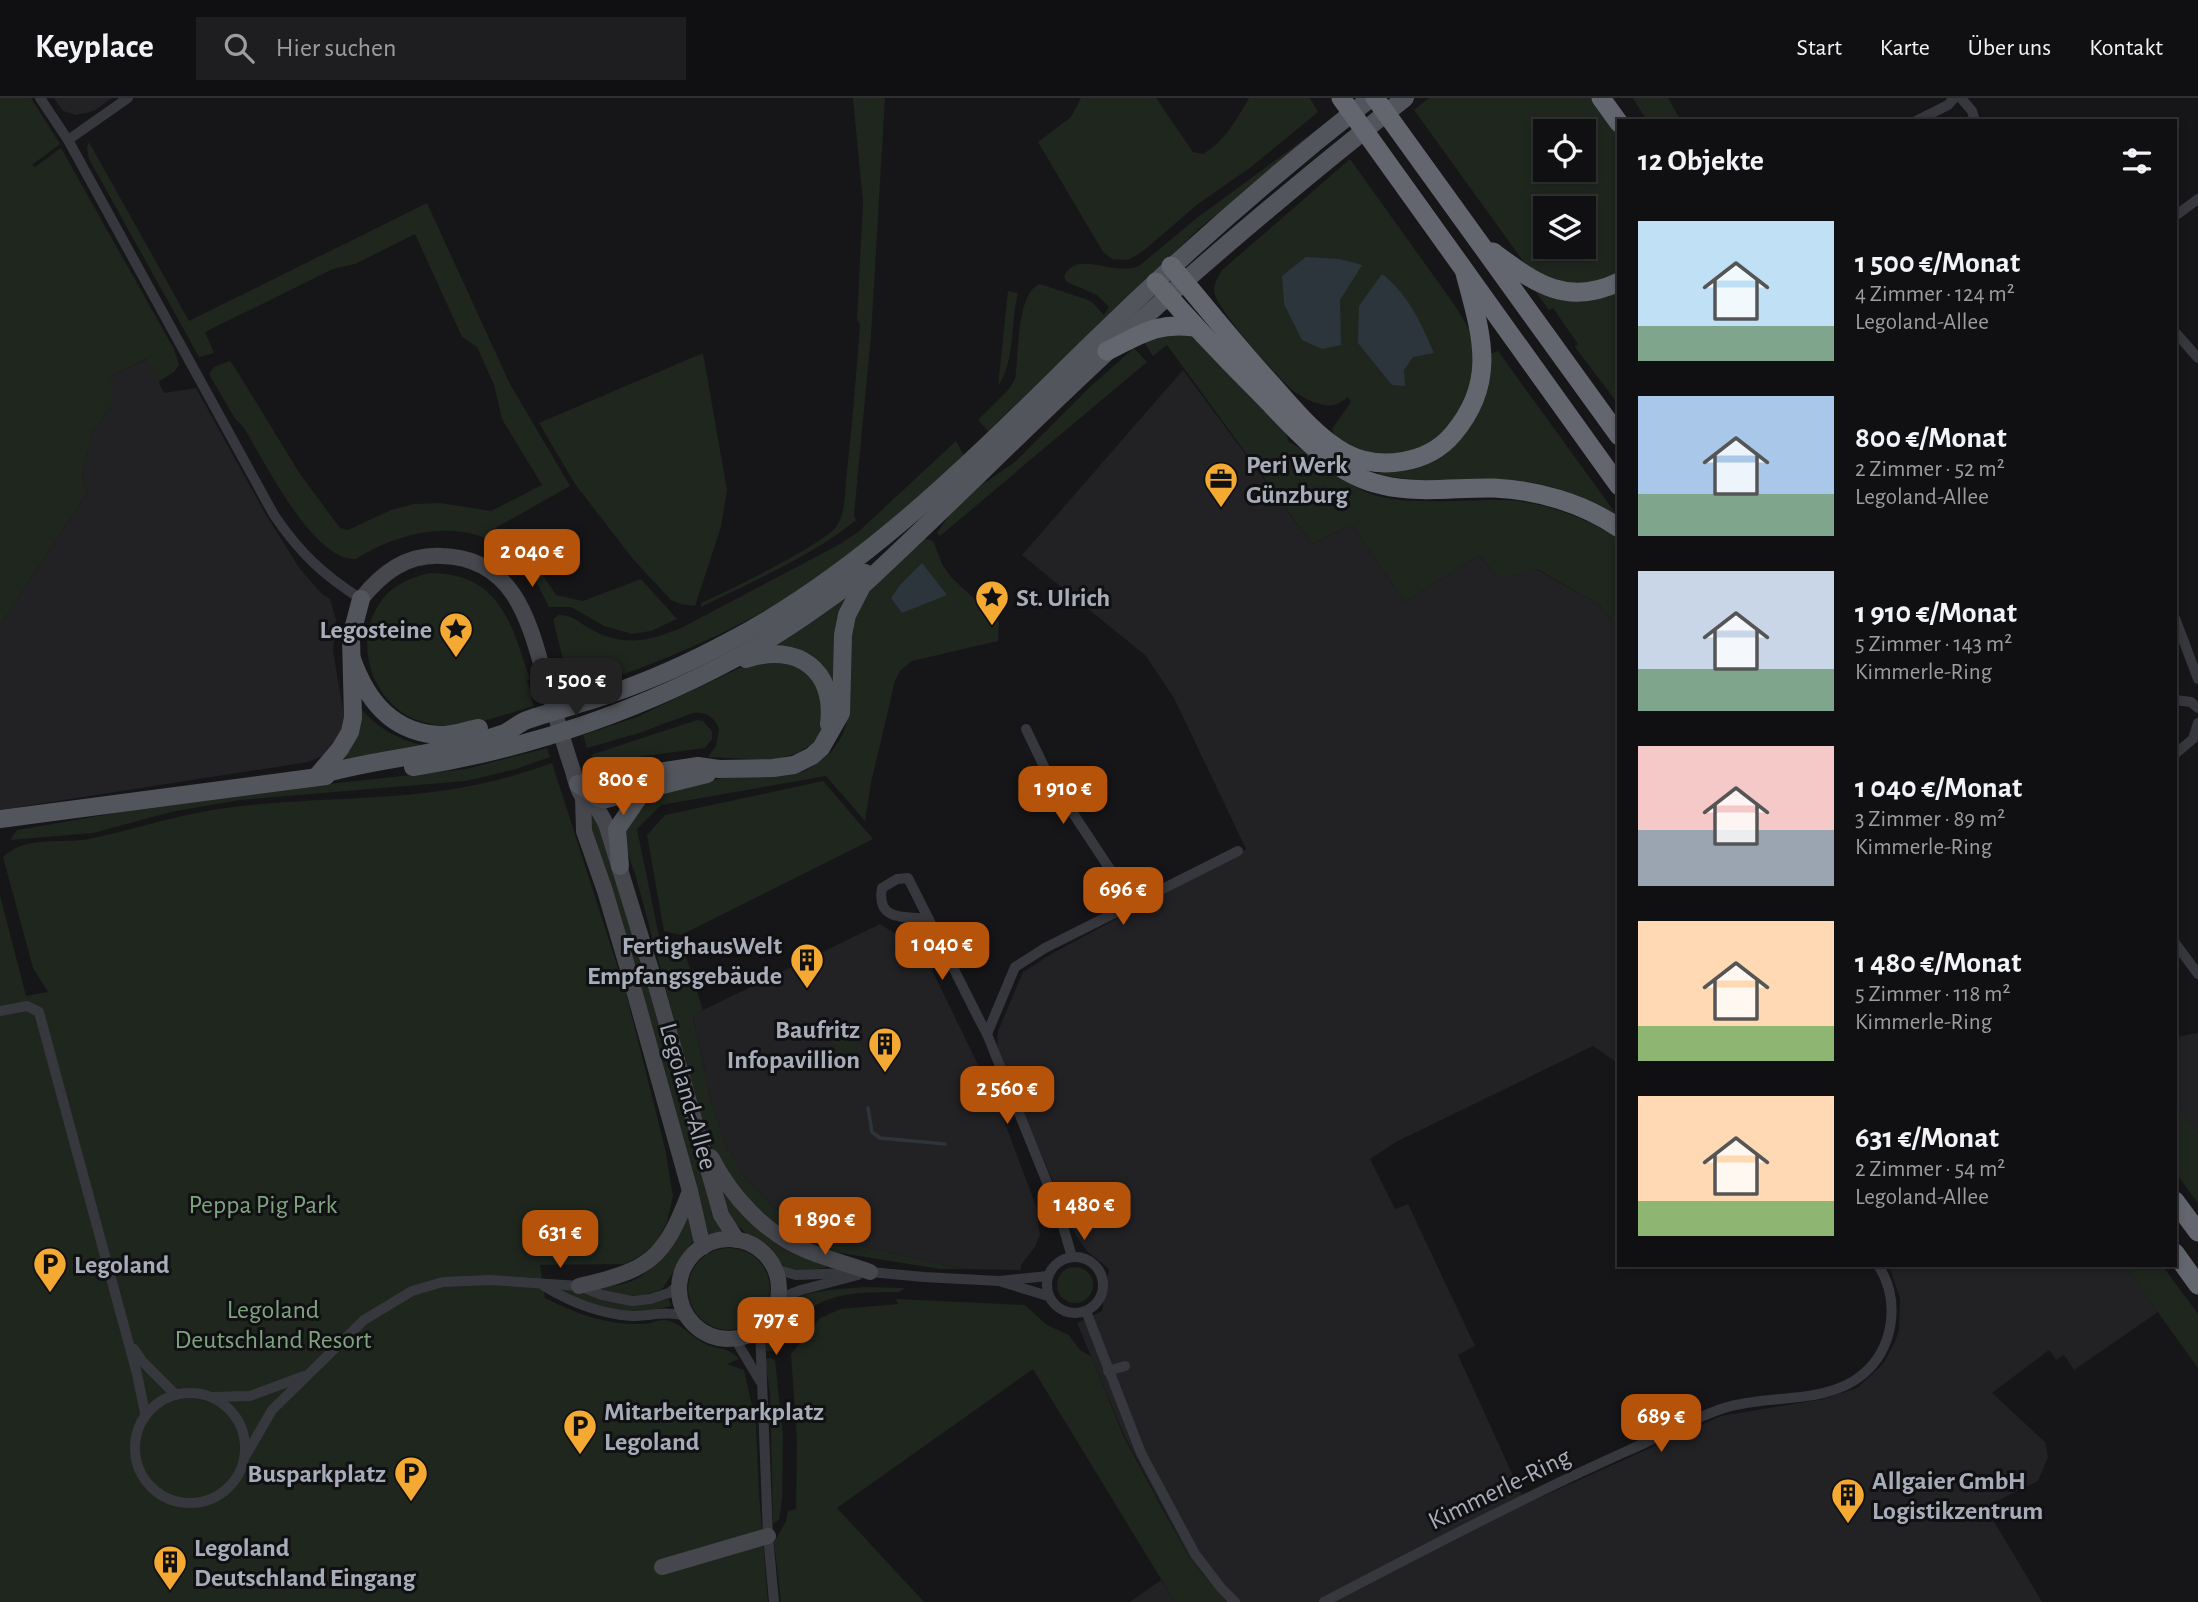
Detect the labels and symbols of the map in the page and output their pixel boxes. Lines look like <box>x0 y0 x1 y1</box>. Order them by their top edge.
place label: Peri Werk Günzburg <box>1246 452 1349 508</box>
office icon: Peri Werk Günzburg <box>1202 460 1240 509</box>
pin: 2 040 € <box>467 530 597 589</box>
place icon: St. Ulrich <box>973 578 1011 627</box>
place label: St. Ulrich <box>1016 585 1110 611</box>
place icon: Legosteine <box>437 610 475 659</box>
place label: Legosteine <box>319 617 432 643</box>
pin: 1 500 € <box>511 658 641 718</box>
pin: 800 € <box>574 758 672 817</box>
pin: 1 910 € <box>998 766 1128 826</box>
pin: 696 € <box>1074 868 1172 927</box>
pin: 1 040 € <box>877 922 1007 982</box>
place label: FertighausWelt Empfangsgebäude <box>587 933 782 989</box>
building icon: FertighausWelt Empfangsgebäude <box>788 941 826 990</box>
place label: Baufritz Infopavillion <box>727 1017 860 1073</box>
street label: Legoland-Allee <box>655 1020 721 1173</box>
building icon: Baufritz Infopavillion <box>866 1025 904 1074</box>
pin: 2 560 € <box>942 1066 1072 1126</box>
pin: 1 480 € <box>1019 1182 1149 1242</box>
park label: Peppa Pig Park <box>189 1192 338 1218</box>
pin: 1 890 € <box>760 1198 890 1257</box>
pin: 631 € <box>511 1210 609 1270</box>
parking icon: Legoland <box>31 1245 69 1294</box>
place label: Legoland <box>74 1252 170 1278</box>
park label: Legoland Deutschland Resort <box>174 1297 372 1353</box>
pin: 797 € <box>727 1298 825 1357</box>
pin: 689 € <box>1612 1394 1710 1454</box>
place label: Mitarbeiterparkplatz Legoland <box>604 1399 824 1455</box>
parking icon: Mitarbeiterparkplatz Legoland <box>561 1407 599 1456</box>
street label: Kimmerle-Ring <box>1424 1443 1575 1534</box>
parking icon: Busparkplatz <box>392 1454 430 1503</box>
place label: Busparkplatz <box>247 1461 386 1487</box>
place label: Allgaier GmbH Logistikzentrum <box>1872 1468 2043 1524</box>
building icon: Allgaier GmbH Logistikzentrum <box>1829 1476 1867 1525</box>
place label: Legoland Deutschland Eingang <box>194 1535 416 1591</box>
building icon: Legoland Deutschland Eingang <box>151 1543 189 1592</box>

